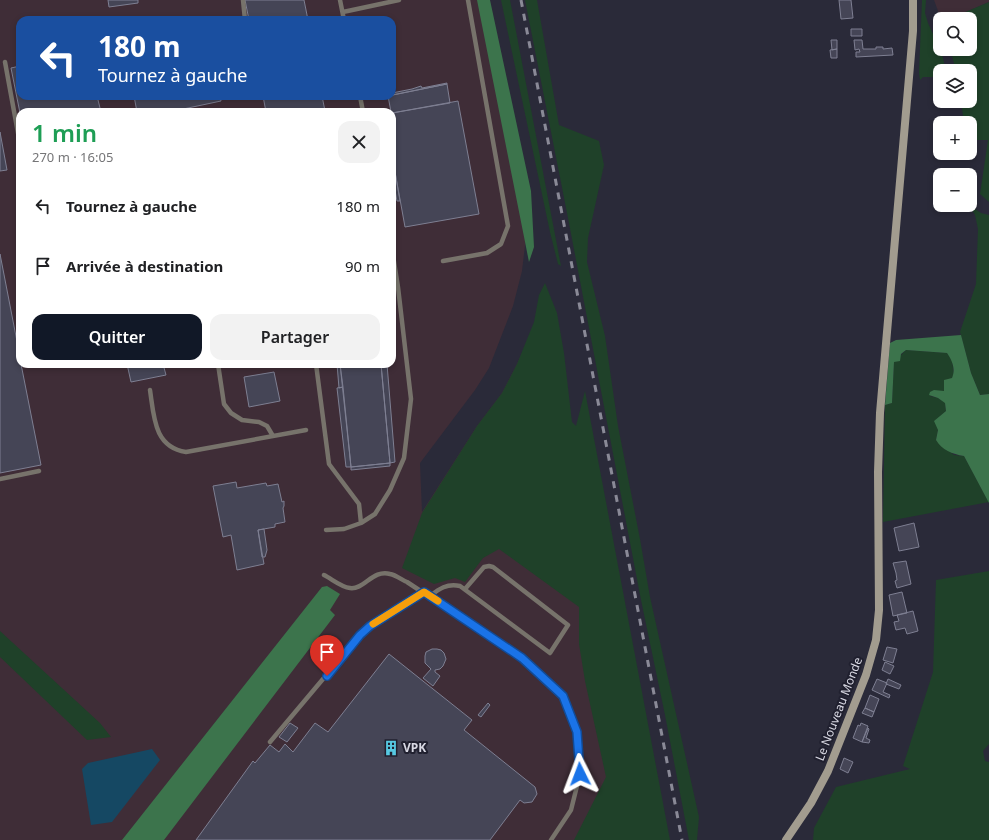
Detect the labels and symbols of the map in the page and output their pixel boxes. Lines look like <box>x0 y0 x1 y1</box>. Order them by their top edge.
pin <box>310 635 344 676</box>
street label: Le Nouveau Monde <box>811 654 866 763</box>
building icon: VPK <box>382 739 400 757</box>
place label: VPK <box>403 739 426 756</box>
position arrow <box>559 753 601 795</box>

